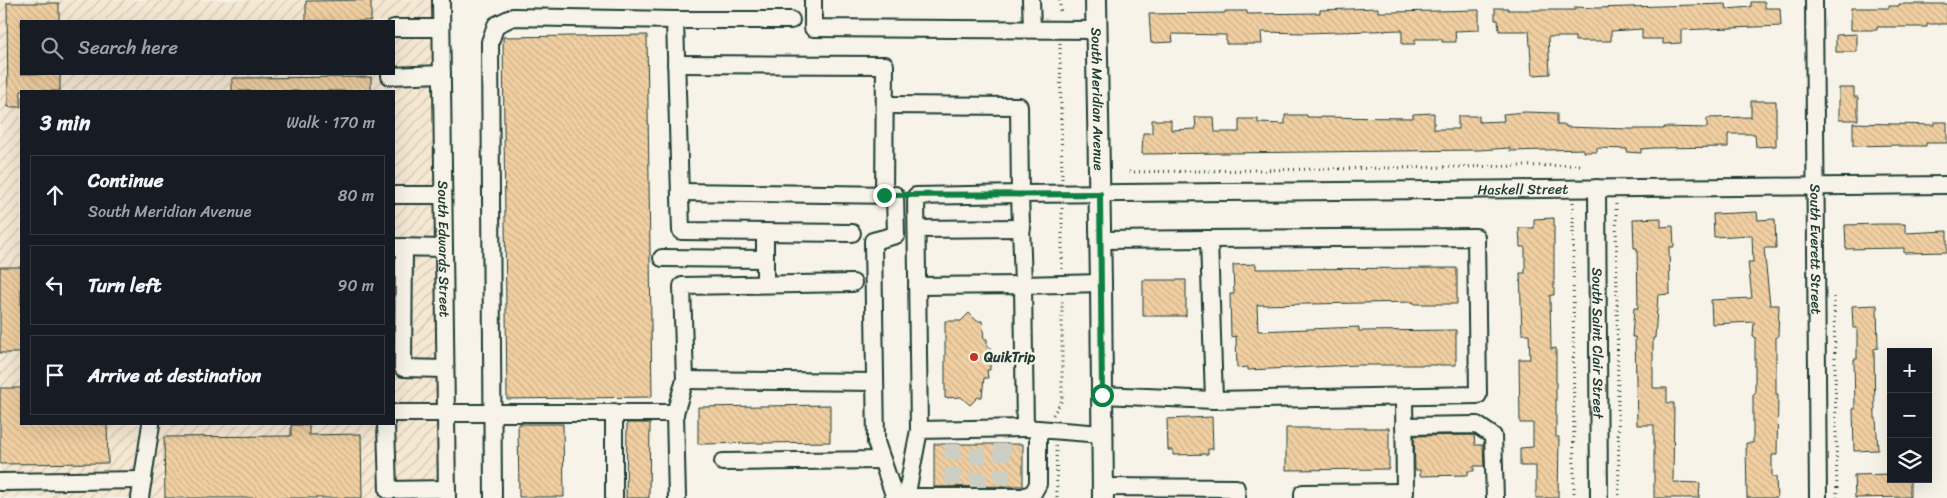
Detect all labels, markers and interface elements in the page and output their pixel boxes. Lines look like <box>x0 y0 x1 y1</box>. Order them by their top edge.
search box <box>20 20 395 75</box>
street label: South Meridian Avenue <box>1084 27 1112 171</box>
text: Search here <box>78 31 178 64</box>
icon: search <box>38 34 66 62</box>
text: 3 min <box>40 104 90 142</box>
text: Walk · 170 m <box>286 108 375 137</box>
text: Continue <box>88 164 164 197</box>
street label: Haskell Street <box>1477 176 1568 202</box>
street label: South Edwards Street <box>431 180 457 318</box>
icon: ahead <box>41 181 69 209</box>
text: 80 m <box>338 181 374 210</box>
route end <box>873 184 896 207</box>
street label: South Everett Street <box>1803 184 1829 314</box>
text: South Meridian Avenue <box>88 197 251 226</box>
street label: South Saint Clair Street <box>1585 267 1611 420</box>
text: Turn left <box>88 269 161 302</box>
icon: left <box>41 271 69 299</box>
text: 90 m <box>338 271 374 300</box>
place label: QuikTrip <box>983 345 1036 370</box>
map controls <box>1887 348 1932 483</box>
button: + <box>1887 348 1932 393</box>
marker: QuikTrip <box>968 351 980 363</box>
text: Arrive at destination <box>88 359 261 392</box>
icon: arrive <box>41 361 69 389</box>
route start <box>1091 384 1114 407</box>
button: − <box>1887 393 1932 438</box>
button: layers <box>1887 438 1932 483</box>

